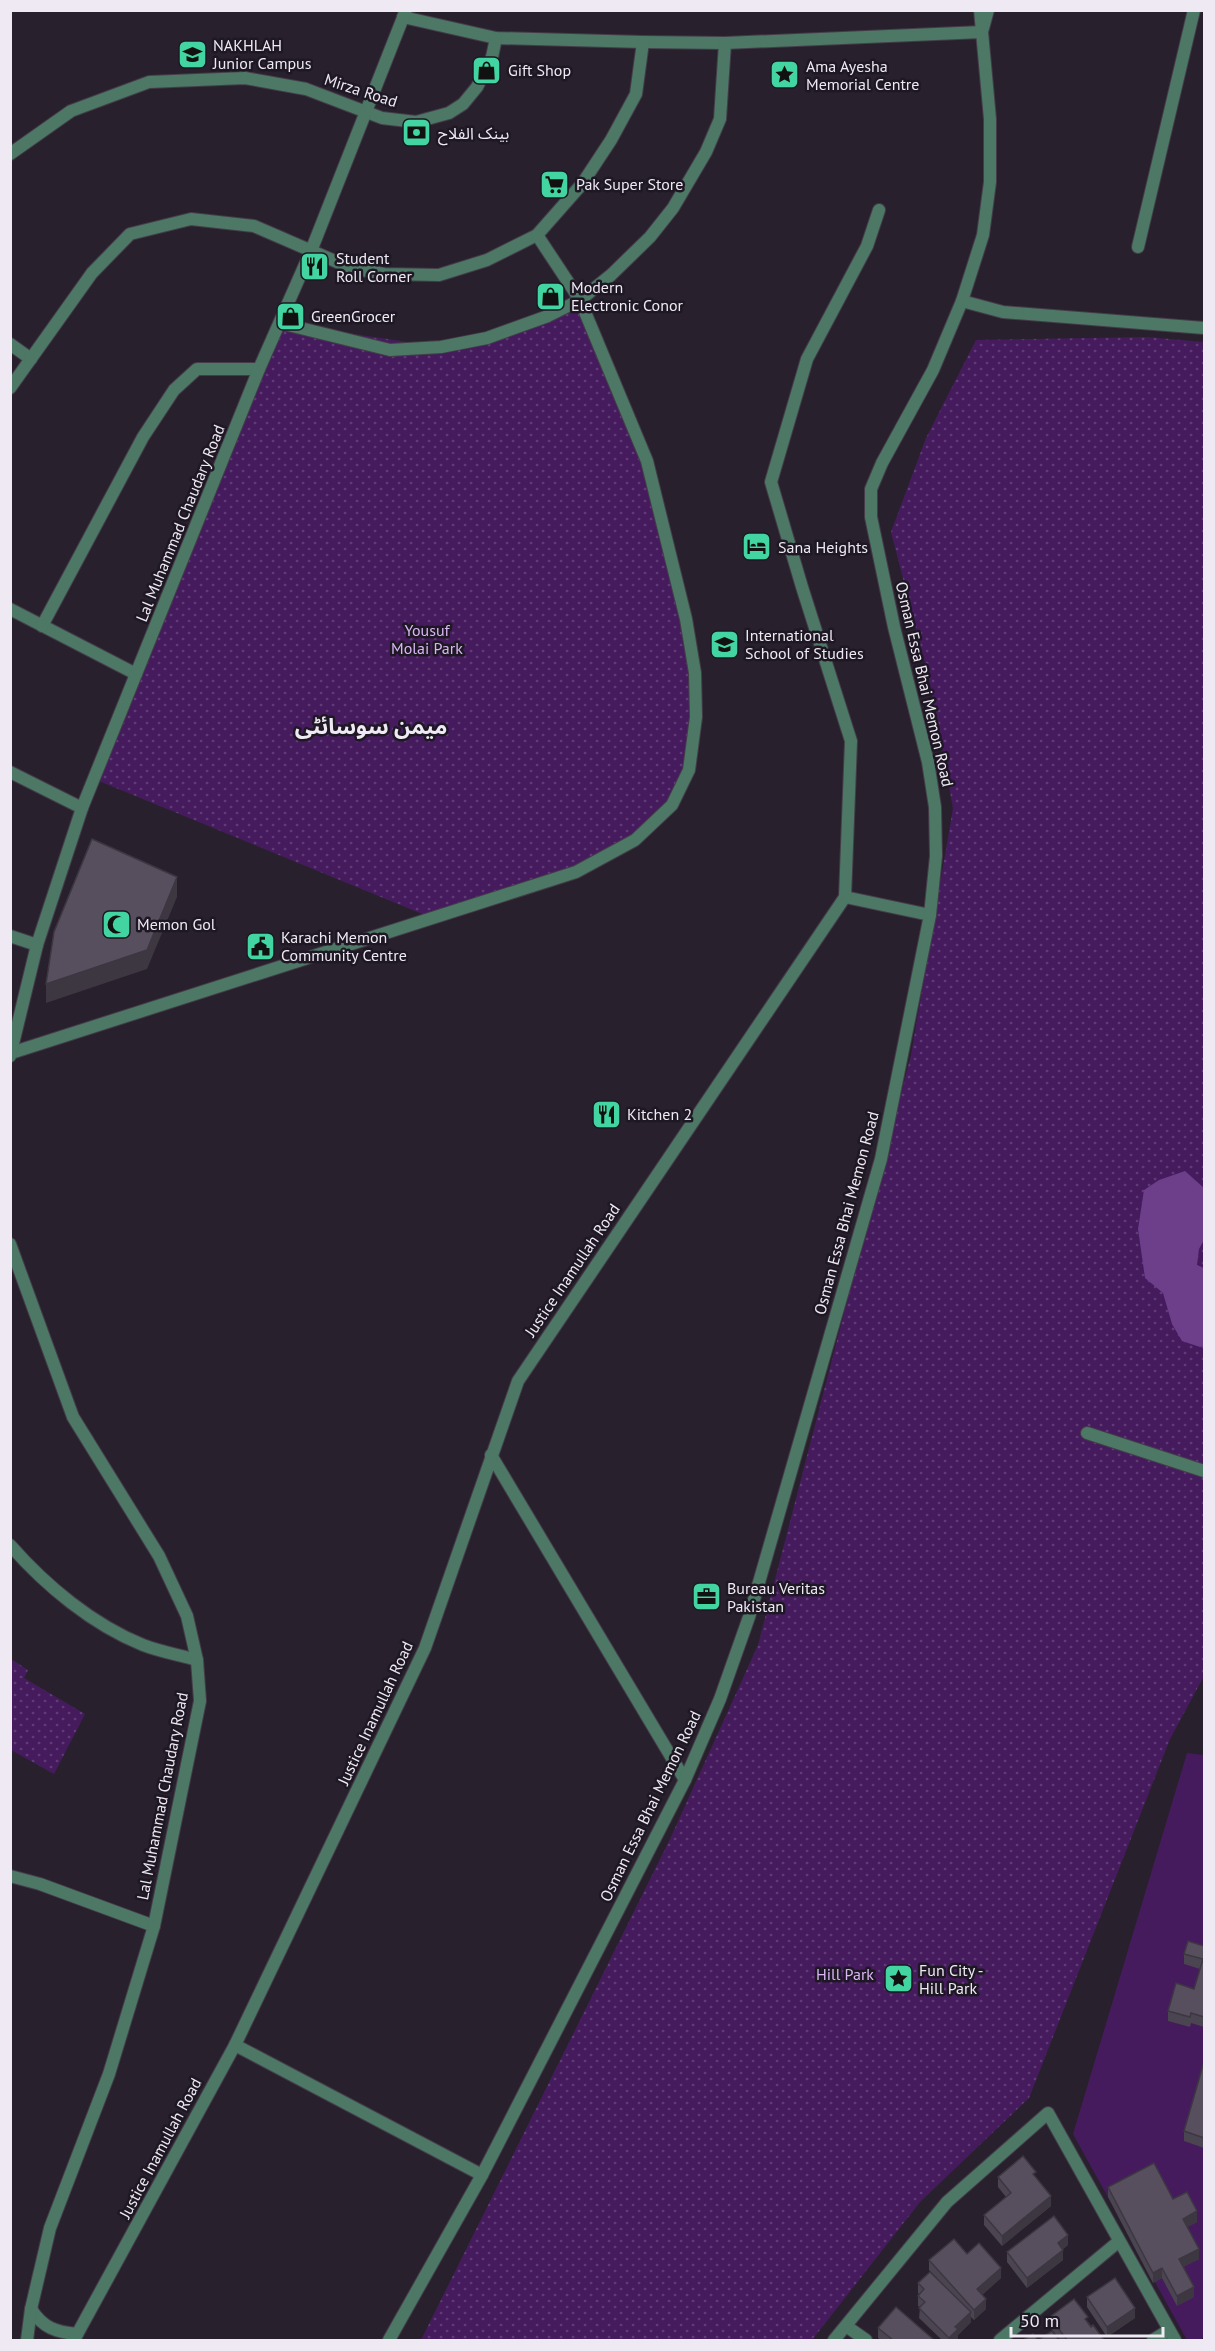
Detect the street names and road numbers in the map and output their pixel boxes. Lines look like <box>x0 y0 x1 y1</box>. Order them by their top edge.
street label: Mirza Road <box>322 69 400 111</box>
street label: Lal Muhammad Chaudary Road <box>131 421 229 625</box>
street label: Osman Essa Bhai Memon Road <box>892 580 958 788</box>
street label: Osman Essa Bhai Memon Road <box>809 1109 883 1317</box>
street label: Justice Inamullah Road <box>519 1200 624 1341</box>
street label: Justice Inamullah Road <box>333 1638 417 1789</box>
street label: Lal Muhammad Chaudary Road <box>132 1690 192 1902</box>
street label: Osman Essa Bhai Memon Road <box>595 1707 705 1905</box>
street label: Justice Inamullah Road <box>114 2074 205 2223</box>

